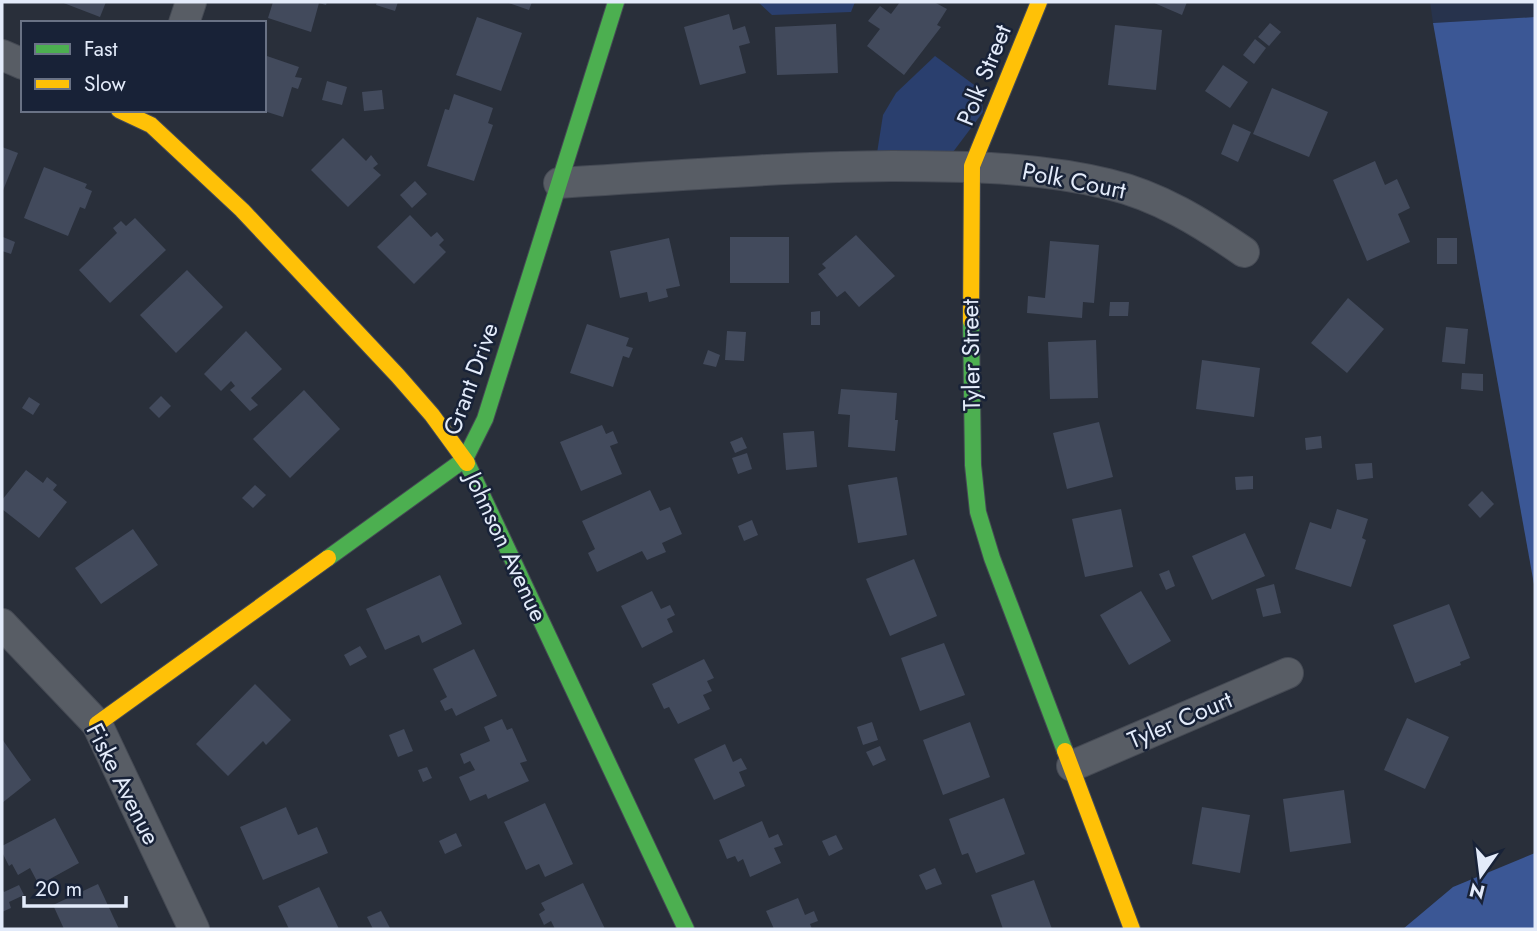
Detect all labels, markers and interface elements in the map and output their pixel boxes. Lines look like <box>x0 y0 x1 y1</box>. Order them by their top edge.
street label: Polk Street <box>947 19 1020 131</box>
legend <box>21 21 266 112</box>
text: Fast <box>84 34 117 64</box>
text: Slow <box>84 69 126 99</box>
street label: Polk Court <box>1019 153 1129 208</box>
street label: Tyler Street <box>952 299 989 411</box>
street label: Grant Drive <box>434 318 507 440</box>
street label: Johnson Avenue <box>455 464 556 627</box>
street label: Tyler Court <box>1122 682 1238 757</box>
street label: Fiske Avenue <box>78 717 169 851</box>
north arrow <box>1446 840 1516 910</box>
scale bar <box>24 864 126 908</box>
text: 20 m <box>35 874 82 904</box>
text: N <box>1466 876 1488 906</box>

